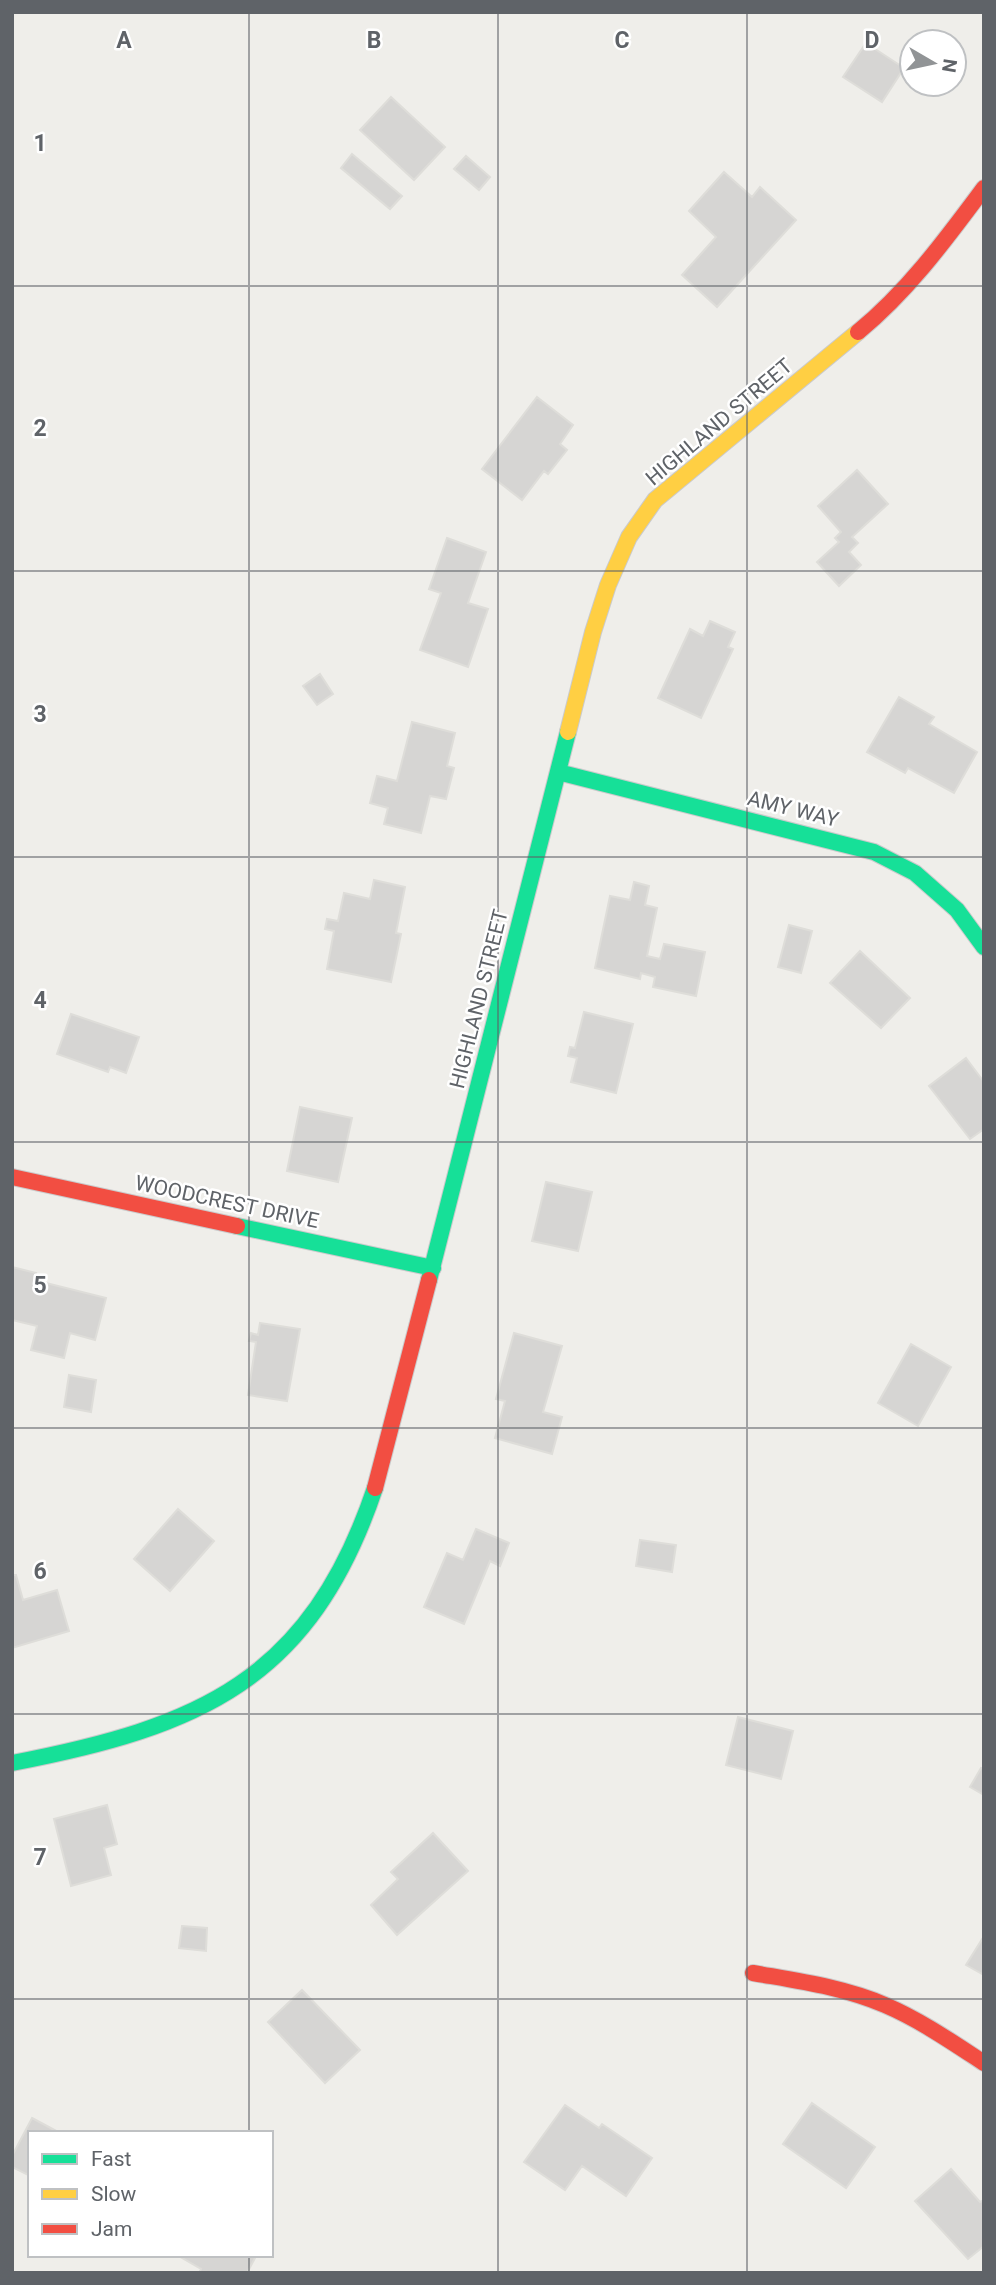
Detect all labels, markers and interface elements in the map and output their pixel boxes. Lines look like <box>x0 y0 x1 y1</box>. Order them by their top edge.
text: A <box>116 27 132 54</box>
text: B <box>367 27 381 54</box>
text: C <box>614 27 630 54</box>
text: D <box>865 27 879 54</box>
north arrow <box>898 28 968 98</box>
text: N <box>937 57 962 74</box>
text: 1 <box>33 130 47 157</box>
street label: HIGHLAND STREET <box>641 353 797 490</box>
text: 2 <box>33 415 47 442</box>
text: 3 <box>33 701 47 728</box>
street label: AMY WAY <box>745 786 841 832</box>
street label: HIGHLAND STREET <box>445 907 513 1091</box>
text: 4 <box>33 987 47 1014</box>
street label: WOODCREST DRIVE <box>133 1171 321 1233</box>
text: 5 <box>33 1272 47 1299</box>
text: 6 <box>33 1558 47 1585</box>
text: 7 <box>33 1844 47 1871</box>
legend <box>28 2131 273 2257</box>
text: Fast <box>91 2147 132 2171</box>
text: Slow <box>91 2182 137 2206</box>
text: Jam <box>91 2217 132 2241</box>

